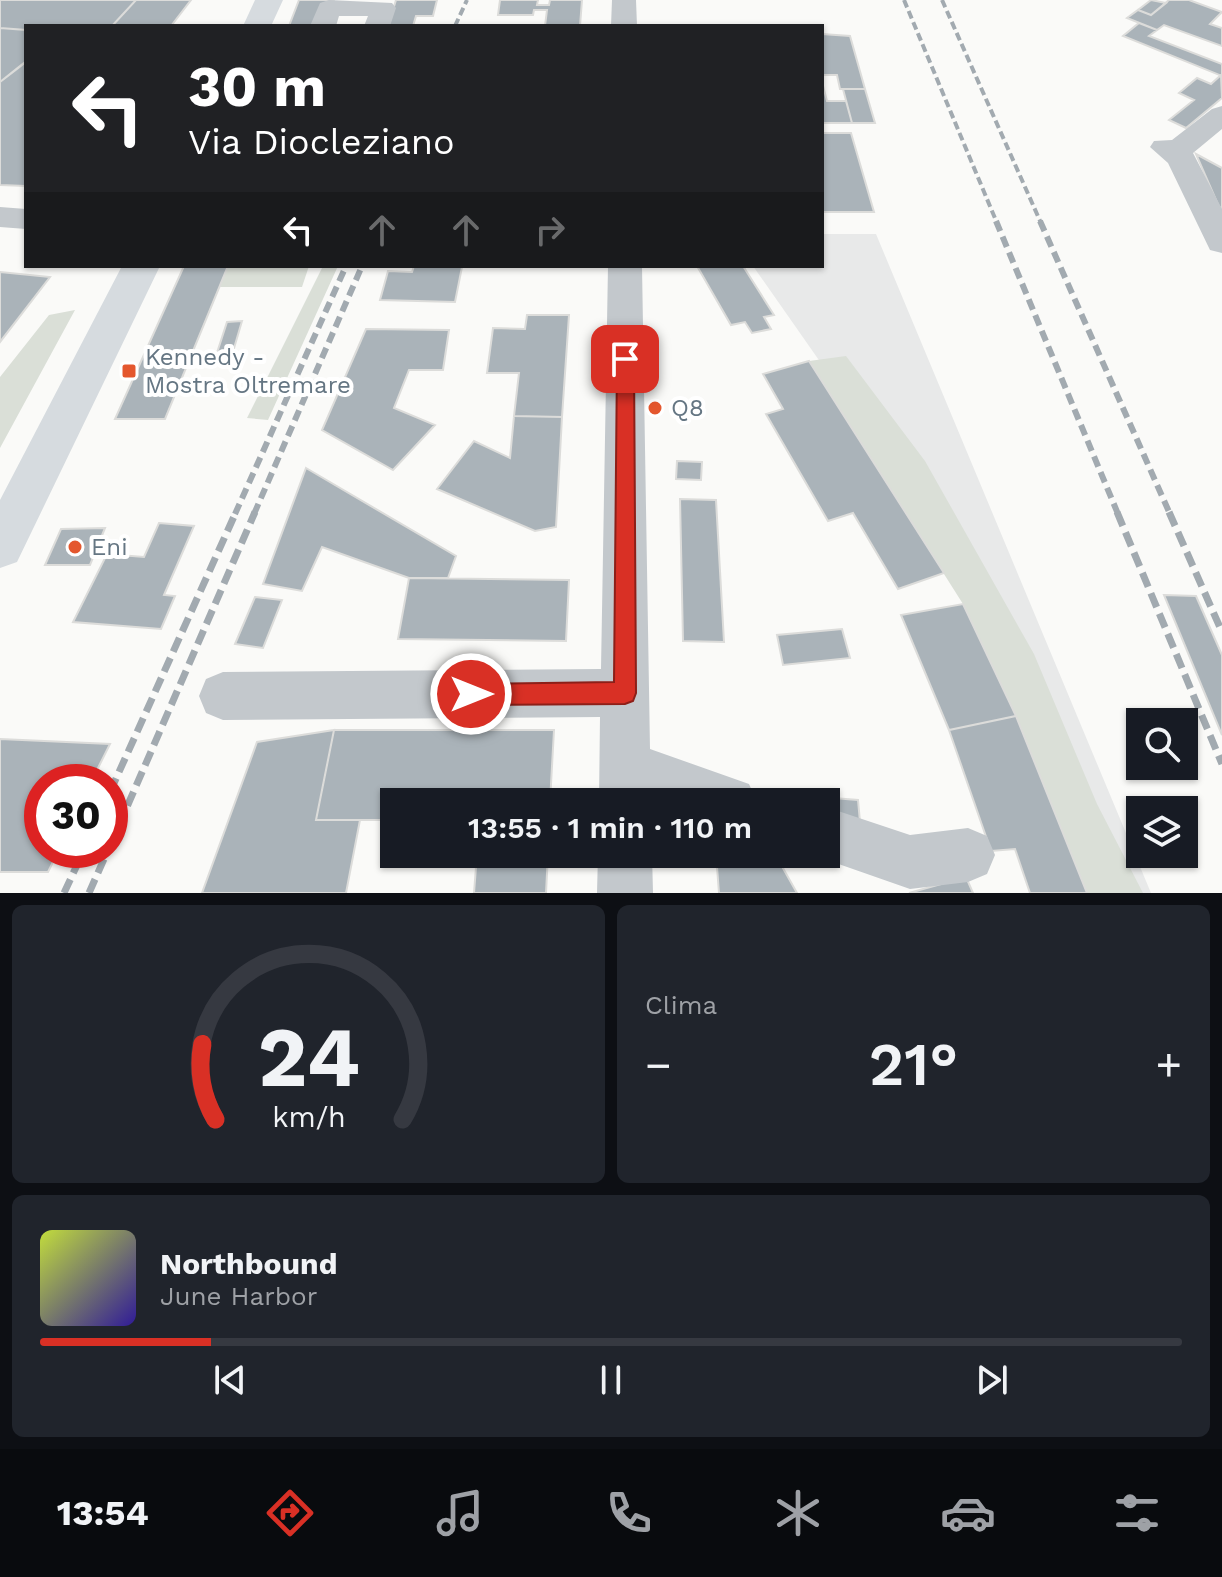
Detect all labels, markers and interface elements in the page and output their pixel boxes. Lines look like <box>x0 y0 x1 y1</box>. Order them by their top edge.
text: 30 m <box>188 54 326 120</box>
icon: left <box>56 56 160 160</box>
text: Via Diocleziano <box>188 121 455 163</box>
icon: left <box>276 208 320 252</box>
icon: ahead <box>360 208 404 252</box>
icon: ahead <box>444 208 488 252</box>
icon: right <box>528 208 572 252</box>
pin <box>591 325 659 393</box>
icon: arrive <box>603 337 647 381</box>
place label: Kennedy - Mostra Oltremare <box>145 343 351 399</box>
marker: Kennedy - Mostra Oltremare <box>120 362 138 380</box>
place label: Q8 <box>671 394 704 422</box>
marker: Q8 <box>646 399 664 417</box>
place label: Eni <box>91 533 128 561</box>
marker: Eni <box>66 538 84 556</box>
position arrow <box>429 652 513 736</box>
map controls <box>1126 708 1198 868</box>
button: search <box>1126 708 1198 780</box>
speed limit sign: 30 <box>24 764 128 868</box>
button: layers <box>1126 796 1198 868</box>
text: 13:55 · 1 min · 110 m <box>468 810 752 845</box>
text: Clima <box>645 990 717 1020</box>
text: 24 <box>257 1009 360 1106</box>
text: 21° <box>869 1029 958 1100</box>
text: − <box>645 1039 672 1091</box>
text: + <box>1155 1039 1182 1091</box>
text: km/h <box>272 1100 345 1134</box>
text: Northbound <box>160 1246 337 1281</box>
text: June Harbor <box>160 1281 317 1311</box>
icon: previous <box>208 1358 252 1402</box>
icon: pause <box>589 1358 633 1402</box>
icon: next <box>970 1358 1014 1402</box>
icon: directions <box>262 1485 318 1541</box>
icon: music <box>432 1485 488 1541</box>
icon: phone <box>601 1485 657 1541</box>
icon: climate <box>770 1485 826 1541</box>
icon: car <box>940 1485 996 1541</box>
icon: filters <box>1109 1485 1165 1541</box>
text: 13:54 <box>57 1492 149 1534</box>

